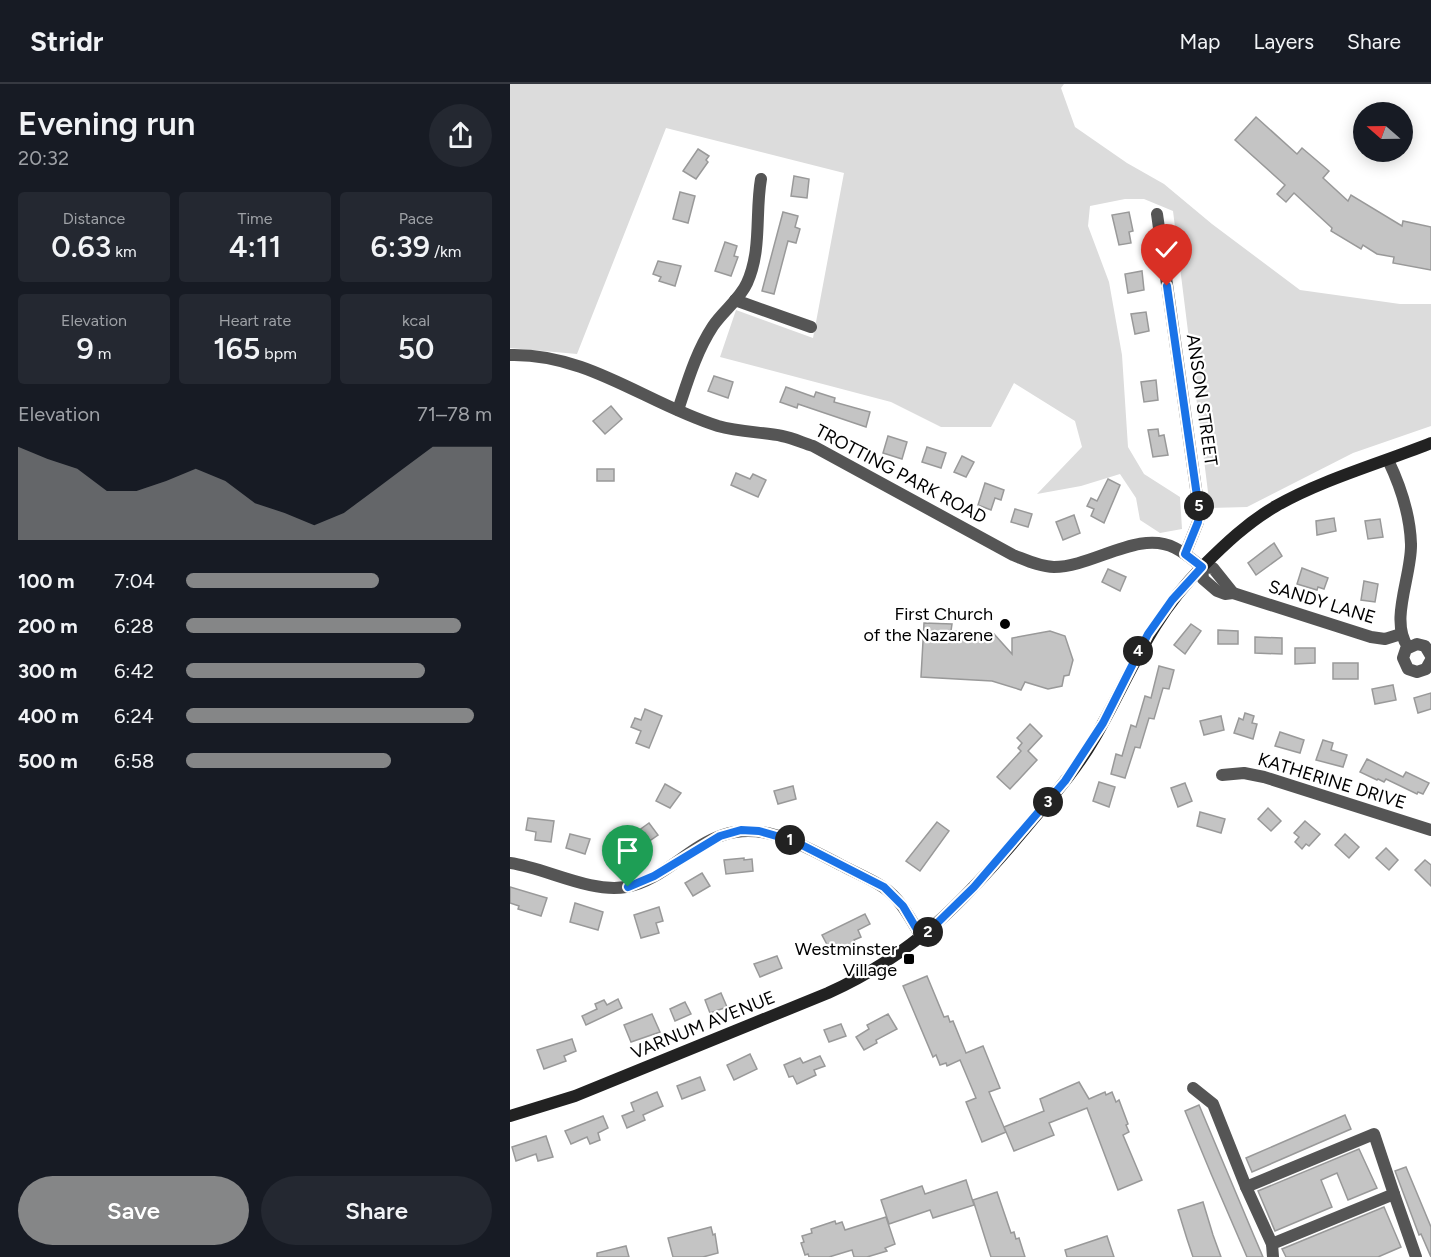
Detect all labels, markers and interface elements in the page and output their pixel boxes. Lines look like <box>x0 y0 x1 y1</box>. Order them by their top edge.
text: Stridr <box>30 24 103 58</box>
text: Map <box>1180 29 1220 54</box>
text: Layers <box>1253 29 1314 54</box>
text: Share <box>1347 29 1401 54</box>
north arrow <box>1353 102 1413 162</box>
map controls <box>1353 102 1413 162</box>
text: Evening run <box>18 104 195 143</box>
button: share <box>429 104 492 167</box>
text: 20:32 <box>18 146 69 170</box>
text: Distance <box>63 209 125 228</box>
text: Time <box>238 209 272 228</box>
text: Pace <box>399 209 433 228</box>
pin <box>1141 224 1192 286</box>
text: 0.63 <box>51 228 111 265</box>
text: 4:11 <box>229 228 281 265</box>
text: 6:39 <box>371 228 430 265</box>
icon: check <box>1150 233 1183 266</box>
text: km <box>111 242 137 261</box>
text: /km <box>430 242 462 261</box>
text: Elevation <box>61 311 127 330</box>
text: Heart rate <box>219 311 291 330</box>
text: kcal <box>402 311 430 330</box>
text: 9 <box>77 330 94 367</box>
text: 165 <box>213 330 260 367</box>
text: 50 <box>398 330 434 367</box>
street label: ANSON STREET <box>1182 333 1222 467</box>
text: m <box>94 344 111 363</box>
text: bpm <box>260 344 297 363</box>
text: Elevation <box>18 402 100 426</box>
text: 71–78 m <box>417 402 492 426</box>
street label: TROTTING PARK ROAD <box>812 419 990 529</box>
pin: 5 <box>1184 491 1214 521</box>
text: 5 <box>1194 496 1204 515</box>
text: 100 m <box>18 569 75 593</box>
text: 7:04 <box>114 569 155 593</box>
street label: SANDY LANE <box>1266 575 1378 629</box>
place label: First Church of the Nazarene <box>863 603 993 646</box>
text: 200 m <box>18 614 78 638</box>
text: 6:28 <box>114 614 154 638</box>
marker: First Church of the Nazarene <box>998 617 1012 631</box>
pin: 4 <box>1123 636 1153 666</box>
text: 4 <box>1133 641 1143 660</box>
text: 300 m <box>18 659 77 683</box>
text: 6:42 <box>114 659 154 683</box>
text: 400 m <box>18 704 79 728</box>
text: 6:24 <box>114 704 154 728</box>
street label: KATHERINE DRIVE <box>1255 748 1409 814</box>
text: 500 m <box>18 749 78 773</box>
text: 6:58 <box>114 749 154 773</box>
pin: 3 <box>1033 787 1063 817</box>
text: 3 <box>1044 792 1052 811</box>
pin <box>602 825 653 887</box>
pin: 1 <box>775 825 805 855</box>
text: 1 <box>787 830 793 849</box>
icon: arrive <box>611 834 644 867</box>
pin: 2 <box>913 917 943 947</box>
text: 2 <box>923 922 933 941</box>
place label: Westminster Village <box>795 938 897 981</box>
marker: Westminster Village <box>902 952 916 966</box>
street label: VARNUM AVENUE <box>628 986 778 1064</box>
button: Save <box>18 1176 249 1245</box>
button: Share <box>261 1176 492 1245</box>

